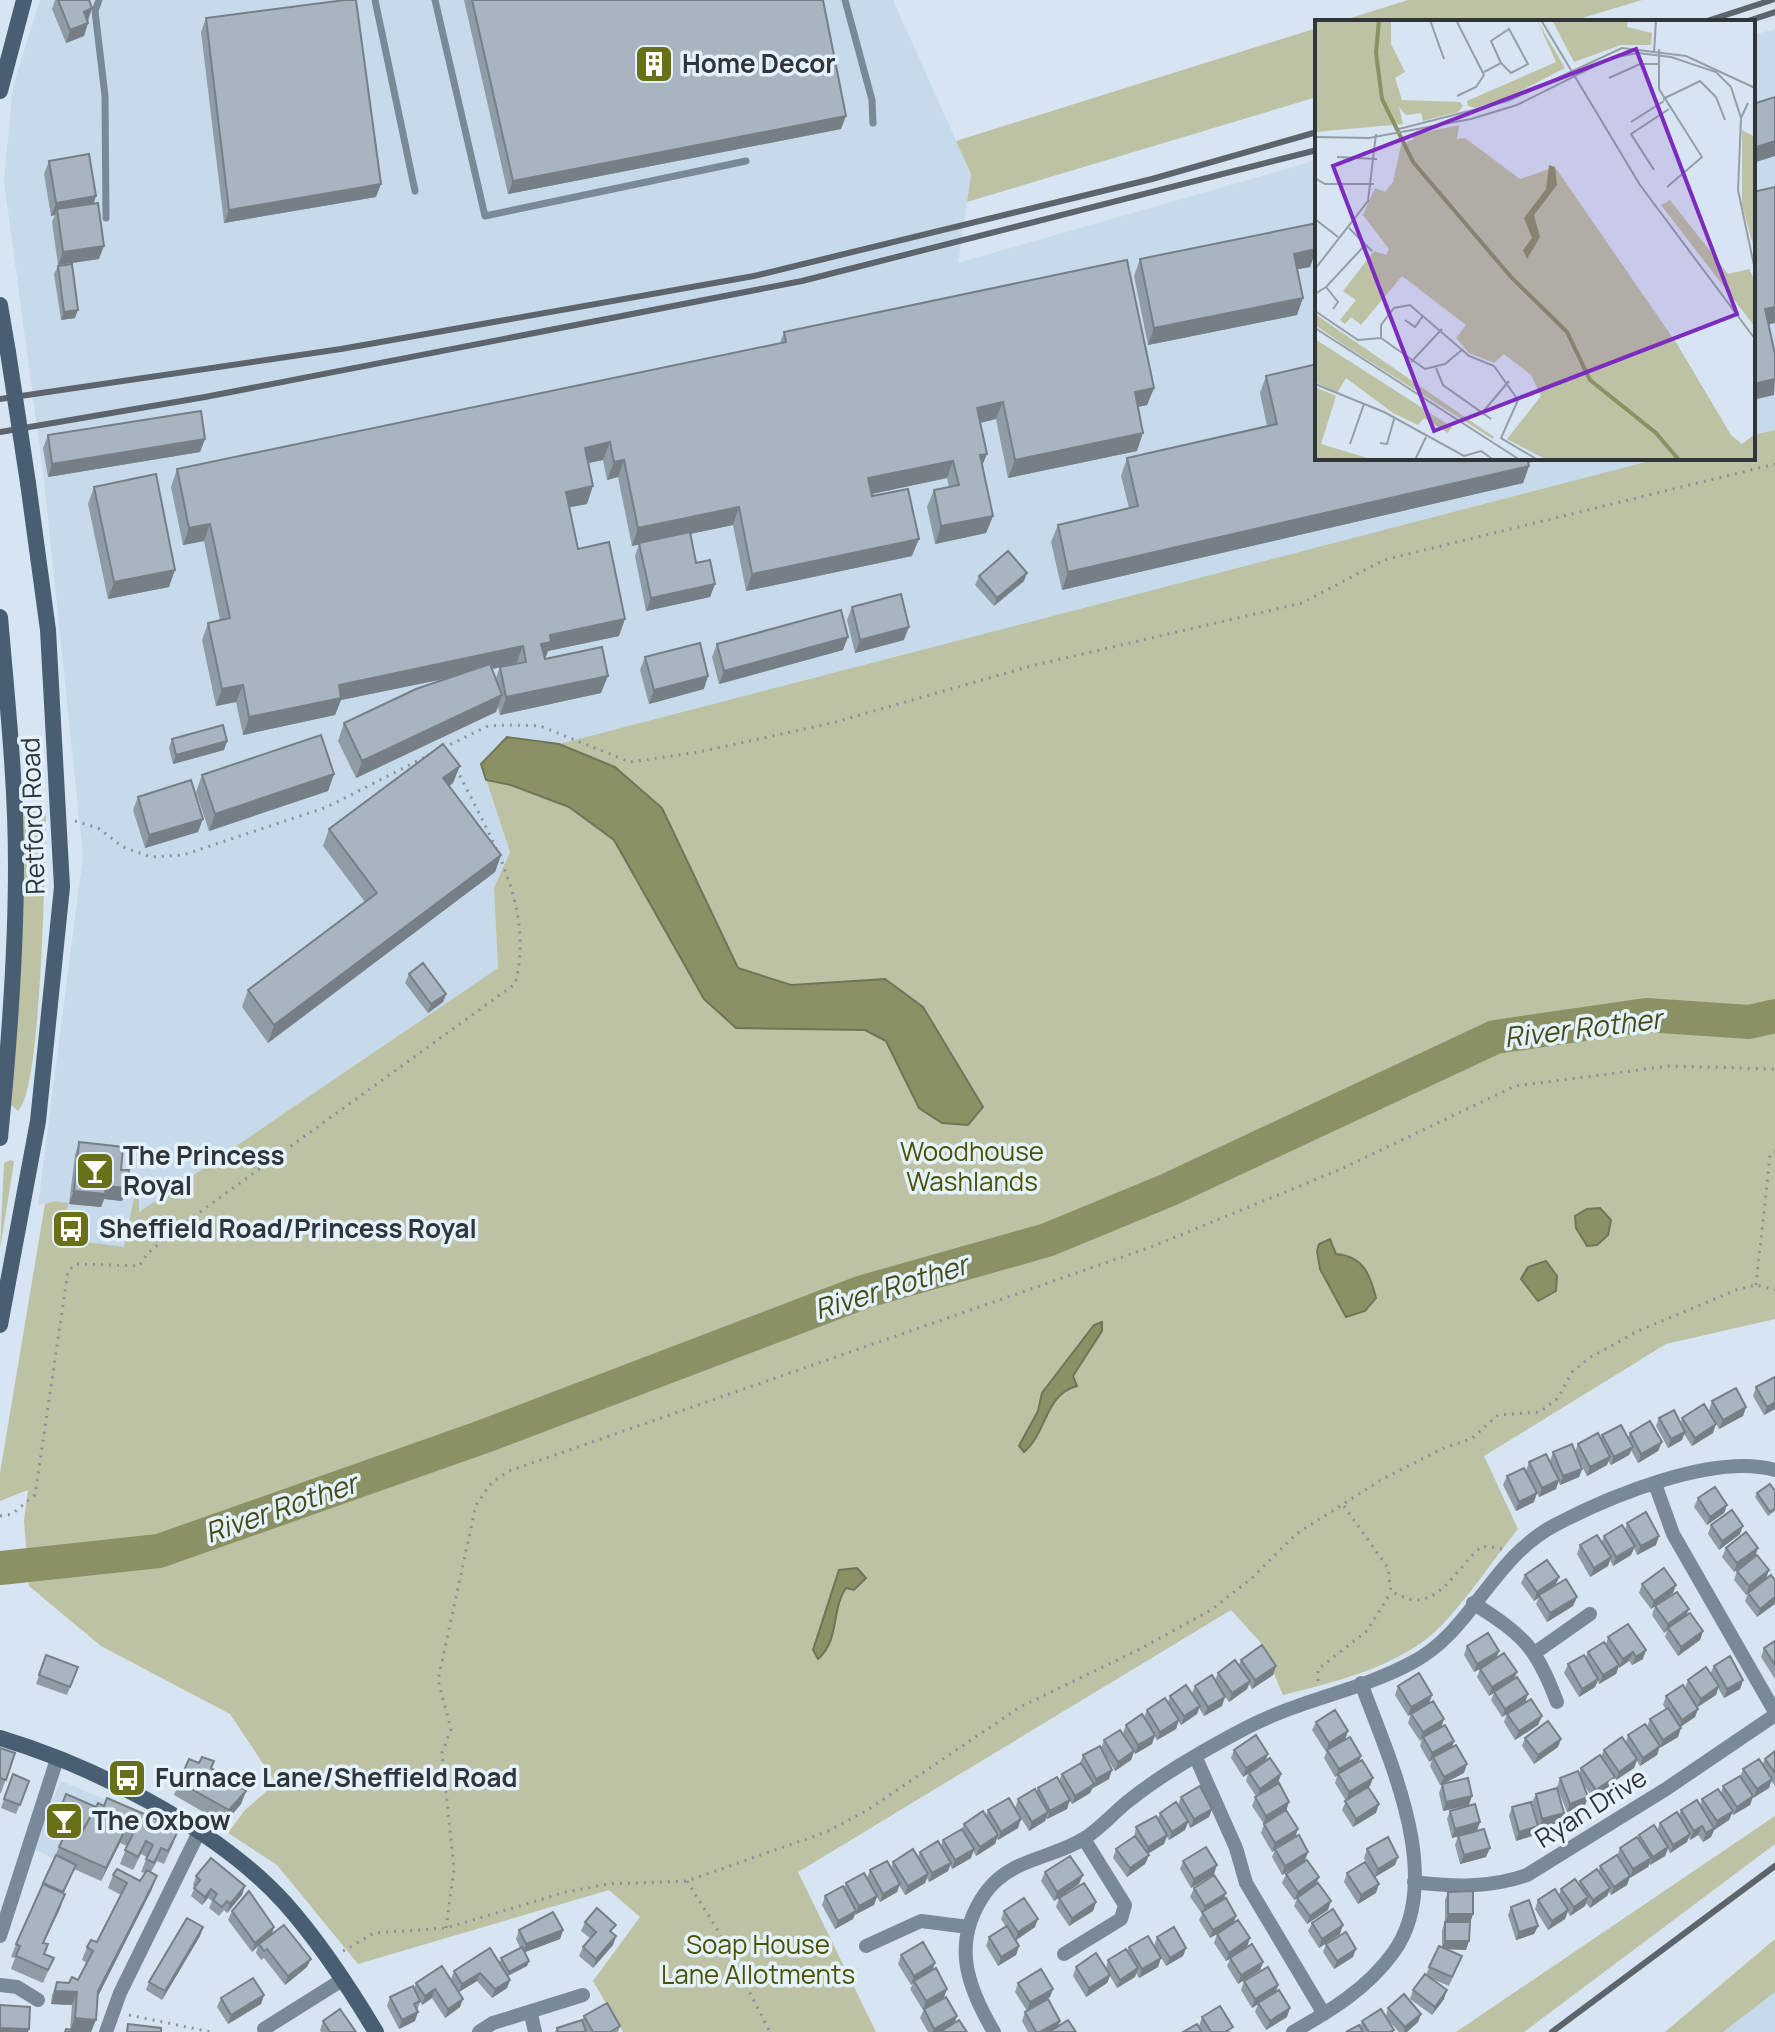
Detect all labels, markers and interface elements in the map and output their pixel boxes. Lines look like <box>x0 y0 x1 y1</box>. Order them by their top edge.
inset map <box>1315 20 1755 460</box>
building icon: Home Decor <box>633 43 675 85</box>
place label: Home Decor <box>682 45 836 81</box>
street label: Retford Road <box>11 737 53 895</box>
water label: River Rother <box>1502 998 1668 1056</box>
park label: Woodhouse Washlands <box>900 1133 1044 1199</box>
place label: The Princess Royal <box>123 1137 285 1203</box>
bar icon: The Princess Royal <box>74 1150 116 1192</box>
bus stop icon: Sheffield Road/Princess Royal <box>50 1208 92 1250</box>
place label: Sheffield Road/Princess Royal <box>99 1210 477 1246</box>
water label: River Rother <box>809 1244 976 1327</box>
water label: River Rother <box>200 1462 365 1551</box>
bus stop icon: Furnace Lane/Sheffield Road <box>106 1757 148 1799</box>
place label: Furnace Lane/Sheffield Road <box>155 1759 517 1795</box>
street label: Ryan Drive <box>1528 1759 1653 1856</box>
bar icon: The Oxbow <box>43 1800 85 1842</box>
place label: The Oxbow <box>92 1802 231 1838</box>
park label: Soap House Lane Allotments <box>661 1926 855 1992</box>

